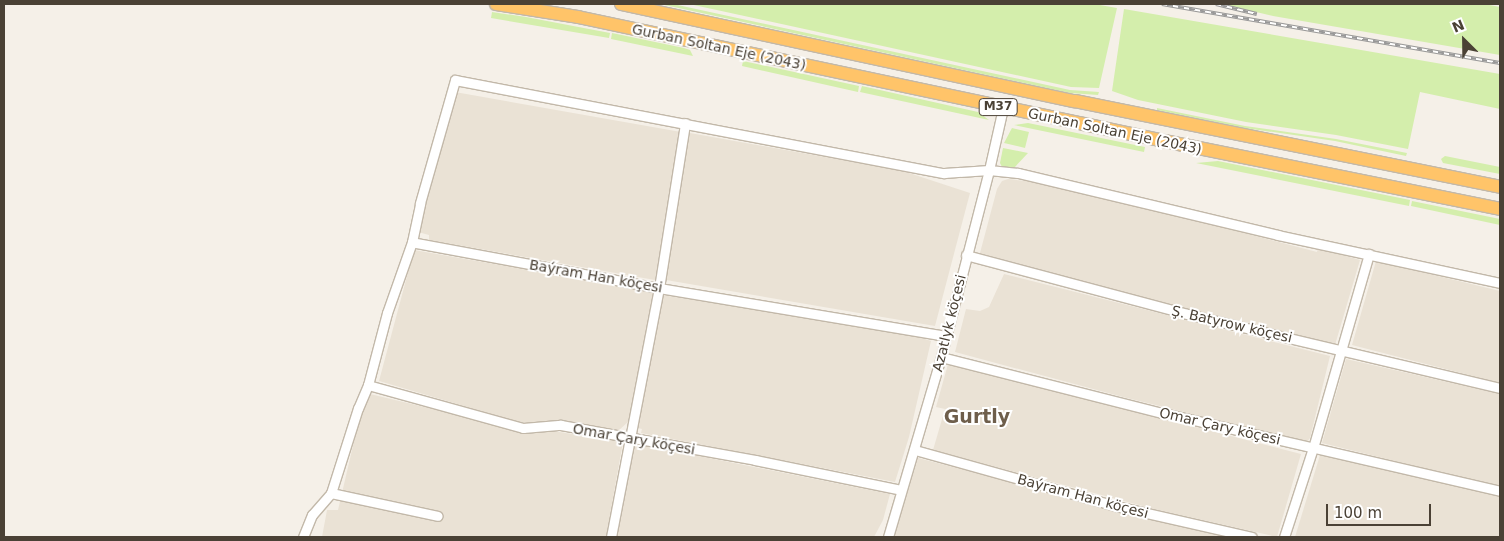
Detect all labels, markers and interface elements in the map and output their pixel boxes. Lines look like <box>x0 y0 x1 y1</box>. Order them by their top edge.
north arrow <box>1439 15 1489 65</box>
text: N <box>1450 17 1467 36</box>
street label: Gurban Soltan Eje (2043) <box>631 20 807 74</box>
road number: M37 <box>978 98 1018 116</box>
street label: Gurban Soltan Eje (2043) <box>1027 104 1203 158</box>
street label: Baýram Han köçesi <box>528 256 664 296</box>
street label: Azatlyk köçesi <box>929 273 969 373</box>
street label: Ş. Batyrow köçesi <box>1170 302 1294 346</box>
street label: Omar Çary köçesi <box>1158 404 1282 448</box>
district label: Gurtly <box>944 406 1010 428</box>
street label: Omar Çary köçesi <box>572 420 696 458</box>
street label: Baýram Han köçesi <box>1016 470 1150 522</box>
scale bar <box>1329 494 1434 526</box>
text: 100 m <box>1334 504 1382 522</box>

